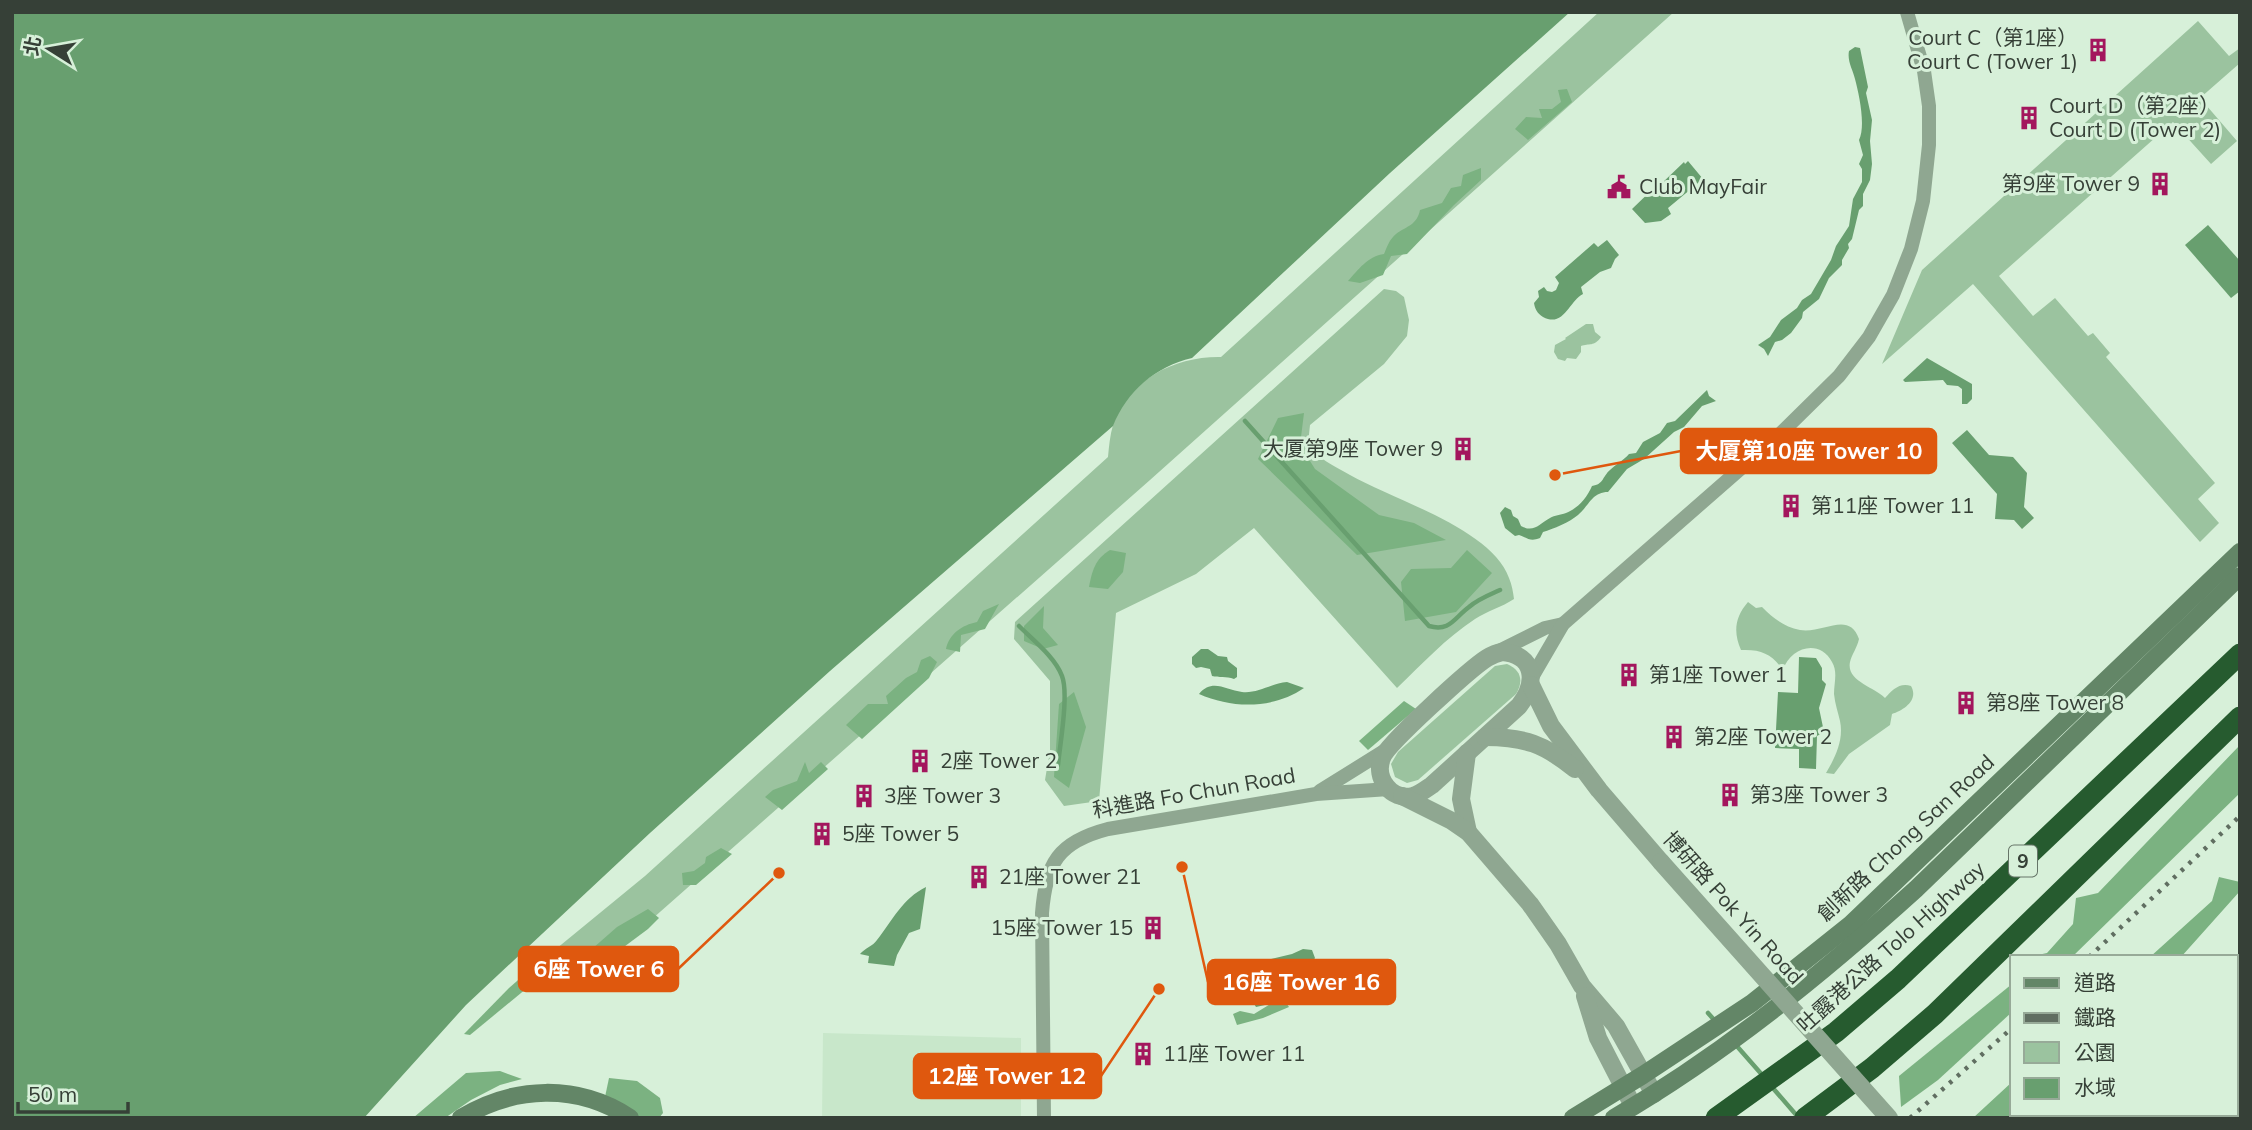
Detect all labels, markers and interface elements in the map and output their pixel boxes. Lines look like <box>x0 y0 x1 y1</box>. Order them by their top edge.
north arrow <box>14 14 84 84</box>
place label: Court C（第1座） Court C (Tower 1) <box>1907 24 2078 74</box>
text: 北 <box>19 34 46 57</box>
building icon: Court C（第1座） Court C (Tower 1) <box>2084 36 2112 64</box>
place label: Court D（第2座） Court D (Tower 2) <box>2049 92 2221 142</box>
building icon: Court D（第2座） Court D (Tower 2) <box>2015 104 2043 132</box>
place label: 第9座 Tower 9 <box>2002 170 2140 196</box>
building icon: 第9座 Tower 9 <box>2146 170 2174 198</box>
public building icon: Club MayFair <box>1605 173 1633 201</box>
place label: Club MayFair <box>1639 173 1767 199</box>
callout: 大厦第10座 Tower 10 <box>1681 429 1936 473</box>
place label: 大厦第9座 Tower 9 <box>1263 435 1443 461</box>
building icon: 大厦第9座 Tower 9 <box>1449 435 1477 463</box>
text: 大厦第10座 Tower 10 <box>1695 436 1923 465</box>
building icon: 第11座 Tower 11 <box>1777 492 1805 520</box>
place label: 第11座 Tower 11 <box>1811 492 1974 518</box>
building icon: 第1座 Tower 1 <box>1615 661 1643 689</box>
place label: 第1座 Tower 1 <box>1649 661 1787 687</box>
building icon: 第8座 Tower 8 <box>1952 689 1980 717</box>
place label: 第8座 Tower 8 <box>1986 689 2124 715</box>
building icon: 第2座 Tower 2 <box>1660 723 1688 751</box>
place label: 第2座 Tower 2 <box>1694 723 1832 749</box>
building icon: 2座 Tower 2 <box>906 747 934 775</box>
place label: 2座 Tower 2 <box>940 747 1057 773</box>
street label: 創新路 Chong San Road <box>1811 748 1999 926</box>
street label: 科進路 Fo Chun Road <box>1090 761 1297 823</box>
building icon: 第3座 Tower 3 <box>1716 781 1744 809</box>
place label: 第3座 Tower 3 <box>1750 781 1888 807</box>
building icon: 3座 Tower 3 <box>850 782 878 810</box>
place label: 3座 Tower 3 <box>884 782 1001 808</box>
building icon: 5座 Tower 5 <box>808 820 836 848</box>
place label: 5座 Tower 5 <box>842 820 959 846</box>
street label: 博研路 Pok Yin Road <box>1658 825 1809 989</box>
road number: 9 <box>2009 846 2037 876</box>
street label: 吐露港公路 Tolo Highway <box>1791 855 1990 1037</box>
building icon: 21座 Tower 21 <box>965 863 993 891</box>
place label: 21座 Tower 21 <box>999 863 1141 889</box>
place label: 15座 Tower 15 <box>991 914 1133 940</box>
building icon: 15座 Tower 15 <box>1139 914 1167 942</box>
callout: 6座 Tower 6 <box>519 947 678 991</box>
text: 6座 Tower 6 <box>534 954 664 983</box>
legend <box>2010 955 2238 1116</box>
callout: 16座 Tower 16 <box>1208 960 1395 1004</box>
text: 16座 Tower 16 <box>1222 967 1380 996</box>
text: 道路 <box>2074 969 2116 995</box>
text: 鐵路 <box>2074 1004 2116 1030</box>
text: 公園 <box>2074 1039 2116 1065</box>
building icon: 11座 Tower 11 <box>1129 1040 1157 1068</box>
place label: 11座 Tower 11 <box>1163 1040 1305 1066</box>
callout: 12座 Tower 12 <box>914 1054 1101 1098</box>
text: 12座 Tower 12 <box>928 1061 1086 1090</box>
scale bar <box>18 1070 128 1114</box>
text: 水域 <box>2074 1074 2116 1100</box>
text: 50 m <box>28 1081 77 1107</box>

